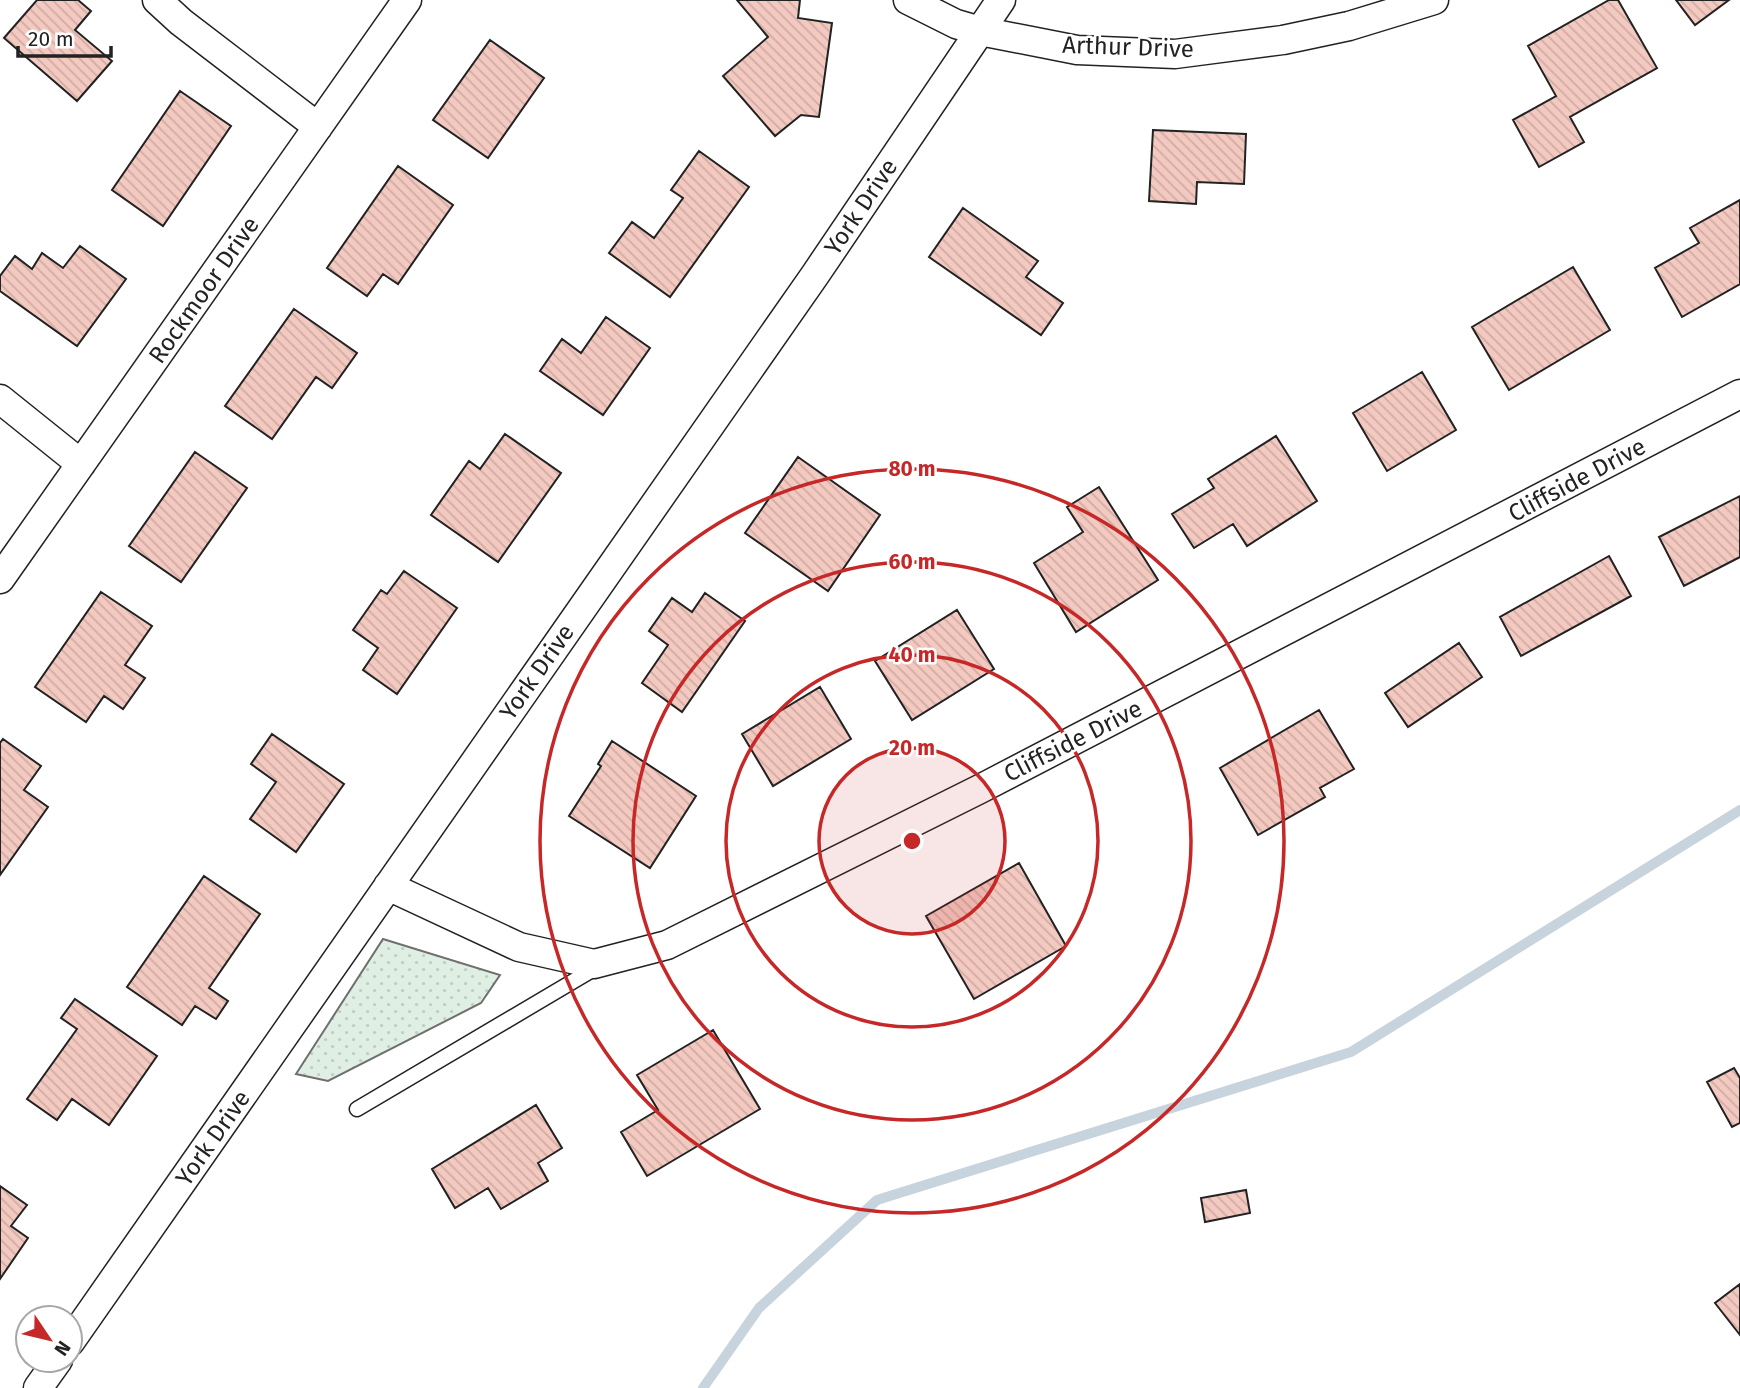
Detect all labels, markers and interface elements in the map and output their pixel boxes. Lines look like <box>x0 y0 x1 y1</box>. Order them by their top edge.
scale bar <box>18 14 110 58</box>
text: 20 m <box>28 26 74 52</box>
street label: Arthur Drive <box>1062 31 1194 63</box>
street label: York Drive <box>819 154 903 260</box>
street label: Rockmoor Drive <box>143 211 265 369</box>
street label: Cliffside Drive <box>1504 432 1650 528</box>
text: 80 m <box>888 456 936 482</box>
text: 60 m <box>889 549 935 575</box>
street label: York Drive <box>494 619 580 725</box>
text: 40 m <box>889 642 935 668</box>
street label: Cliffside Drive <box>999 694 1147 788</box>
text: 20 m <box>889 735 935 761</box>
centre of rings <box>900 829 924 853</box>
street label: York Drive <box>170 1085 256 1191</box>
north arrow <box>14 1304 84 1374</box>
text: N <box>49 1337 76 1360</box>

